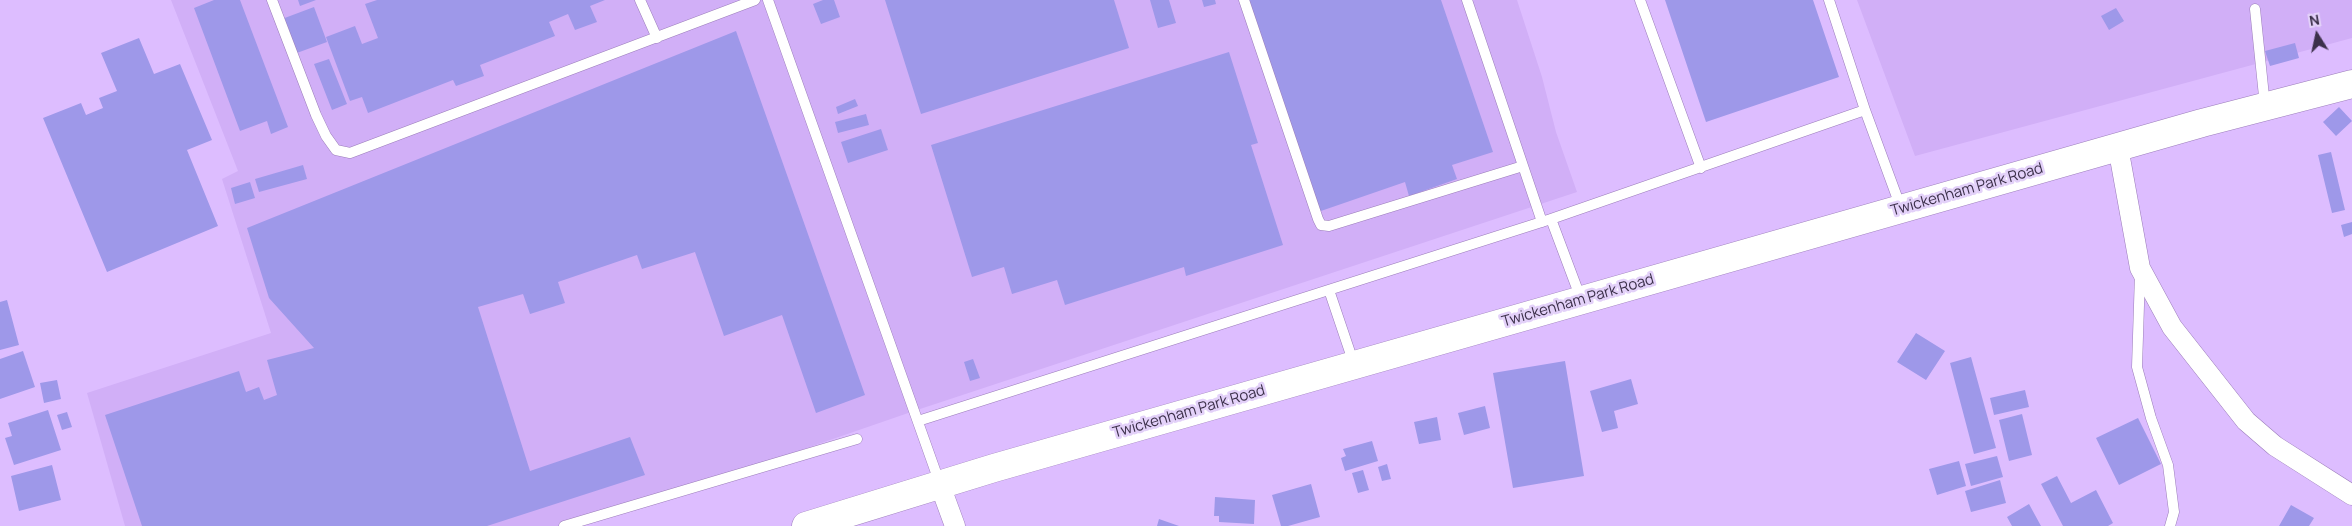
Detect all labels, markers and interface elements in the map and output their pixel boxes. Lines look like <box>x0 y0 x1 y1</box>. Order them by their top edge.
north arrow <box>2292 10 2342 60</box>
text: N <box>2308 10 2321 30</box>
street label: Twickenham Park Road <box>1889 160 2045 220</box>
street label: Twickenham Park Road <box>1500 271 1656 331</box>
street label: Twickenham Park Road <box>1111 382 1267 442</box>

